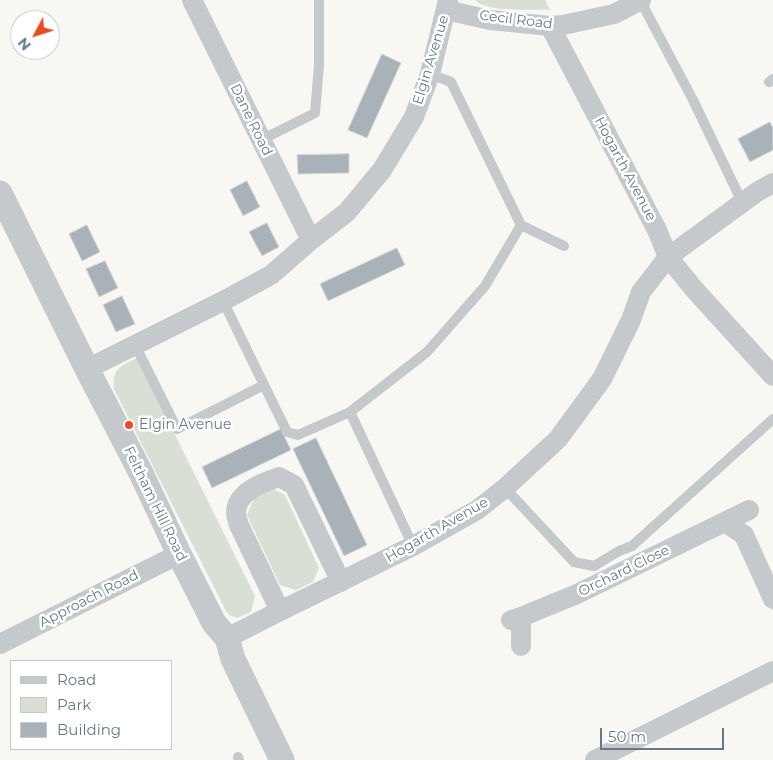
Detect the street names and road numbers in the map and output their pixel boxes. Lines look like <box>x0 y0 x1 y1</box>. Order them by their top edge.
street label: Cecil Road <box>478 7 554 33</box>
street label: Elgin Avenue <box>409 13 453 107</box>
street label: Dane Road <box>226 81 276 159</box>
street label: Hogarth Avenue <box>590 114 660 224</box>
street label: Feltham Hill Road <box>120 444 190 564</box>
street label: Hogarth Avenue <box>383 494 491 566</box>
street label: Orchard Close <box>576 542 672 600</box>
street label: Approach Road <box>37 567 141 631</box>

